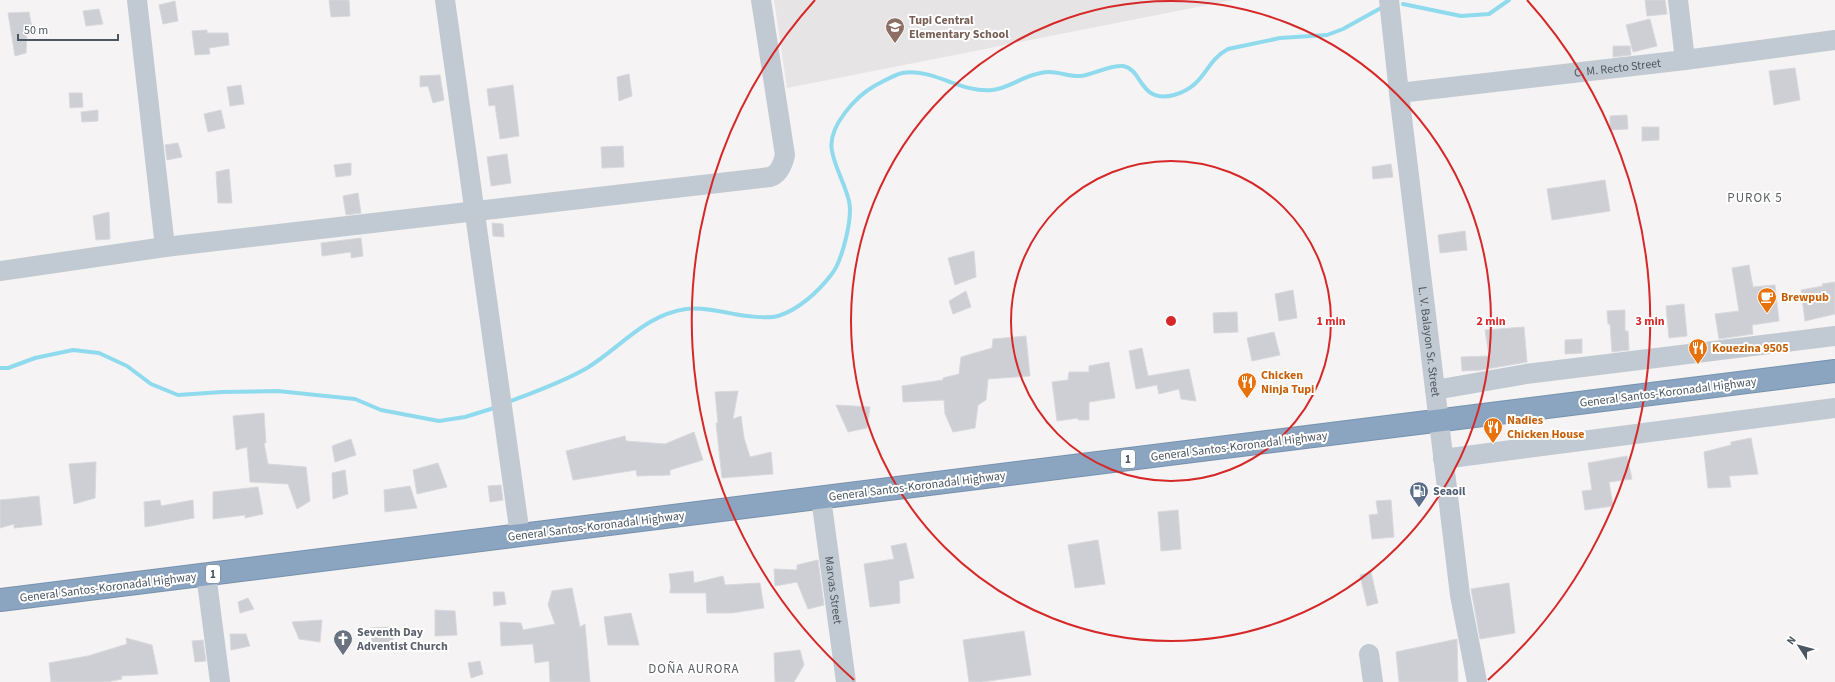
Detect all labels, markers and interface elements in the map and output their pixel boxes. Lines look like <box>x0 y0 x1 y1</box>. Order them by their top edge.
place label: Tupi Central Elementary School <box>909 12 1009 43</box>
scale bar <box>18 16 118 42</box>
school or university icon: Tupi Central Elementary School <box>884 16 906 44</box>
text: 50 m <box>24 22 48 39</box>
street label: C. M. Recto Street <box>1573 55 1662 82</box>
district label: PUROK 5 <box>1727 189 1783 207</box>
street label: L. V. Balayon Sr. Street <box>1414 286 1444 398</box>
cafe icon: Brewpub <box>1756 286 1778 314</box>
place label: Brewpub <box>1781 289 1829 306</box>
text: 1 min <box>1316 313 1346 330</box>
text: 2 min <box>1476 313 1506 330</box>
text: 3 min <box>1635 313 1665 330</box>
centre of rings <box>1164 314 1178 328</box>
restaurant icon: Kouezina 9505 <box>1687 337 1709 365</box>
place label: Kouezina 9505 <box>1712 340 1789 357</box>
place label: Chicken Ninja Tupi <box>1261 367 1314 398</box>
restaurant icon: Chicken Ninja Tupi <box>1236 371 1258 399</box>
street label: General Santos-Koronadal Highway <box>1579 373 1758 412</box>
place label: Nadies Chicken House <box>1507 412 1585 443</box>
restaurant icon: Nadies Chicken House <box>1482 416 1504 444</box>
street label: General Santos-Koronadal Highway <box>1150 427 1329 466</box>
road number: 1 <box>1121 450 1135 468</box>
street label: General Santos-Koronadal Highway <box>828 467 1007 506</box>
fuel station icon: Seaoil <box>1408 480 1430 508</box>
place label: Seaoil <box>1433 483 1466 500</box>
street label: General Santos-Koronadal Highway <box>507 507 686 546</box>
street label: Marvas Street <box>820 555 846 625</box>
road number: 1 <box>206 565 220 583</box>
street label: General Santos-Koronadal Highway <box>19 568 198 607</box>
place label: Seventh Day Adventist Church <box>356 624 448 655</box>
north arrow <box>1779 626 1819 666</box>
church icon: Seventh Day Adventist Church <box>332 628 354 656</box>
text: N <box>1783 633 1800 648</box>
district label: DOÑA AURORA <box>648 660 740 678</box>

